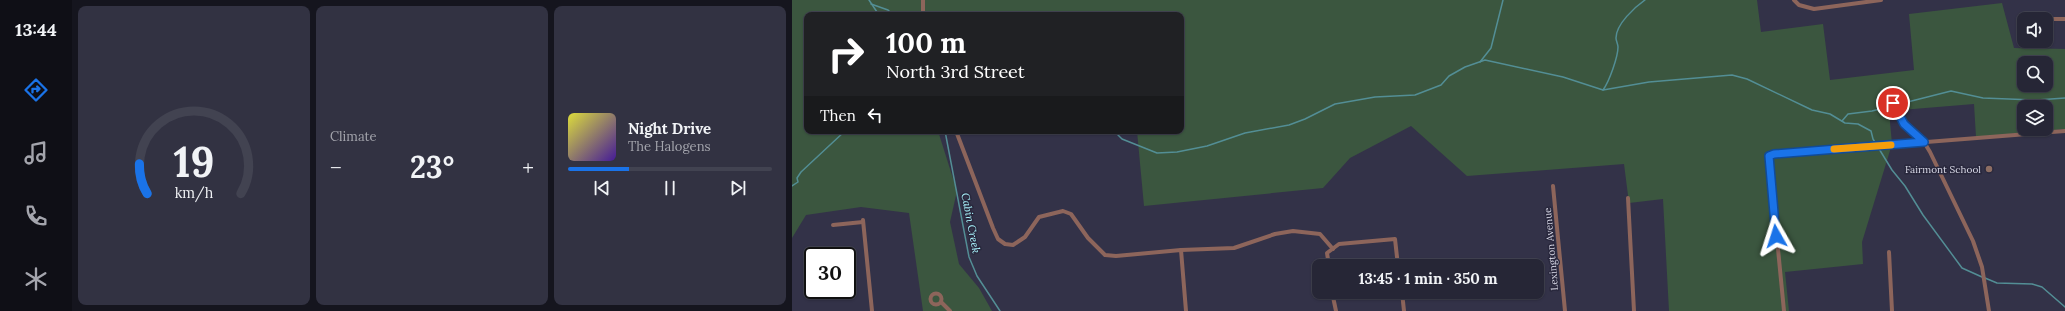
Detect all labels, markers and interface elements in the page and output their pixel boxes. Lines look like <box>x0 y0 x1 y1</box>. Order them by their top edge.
map controls <box>2017 12 2053 136</box>
button: sound <box>2017 12 2053 48</box>
text: 13:44 <box>15 18 57 41</box>
text: 100 m <box>886 25 966 61</box>
icon: right <box>820 28 872 80</box>
button: search <box>2017 56 2053 92</box>
text: North 3rd Street <box>886 60 1025 83</box>
icon: directions <box>22 76 50 104</box>
pin <box>1876 86 1910 120</box>
icon: arrive <box>1882 92 1904 114</box>
button: layers <box>2017 100 2053 136</box>
icon: left <box>864 104 886 126</box>
text: Then <box>820 106 856 125</box>
text: Night Drive <box>628 119 711 138</box>
text: Climate <box>330 128 377 145</box>
text: 19 <box>174 134 214 187</box>
text: The Halogens <box>628 138 711 155</box>
icon: music <box>22 139 50 167</box>
text: 23° <box>410 148 454 186</box>
text: − <box>330 153 342 181</box>
text: + <box>522 153 534 181</box>
place label: Fairmont School <box>1905 163 1981 176</box>
marker: Fairmont School <box>1984 164 1994 174</box>
icon: previous <box>591 177 613 199</box>
icon: pause <box>659 177 681 199</box>
icon: next <box>727 177 749 199</box>
text: km/h <box>175 183 214 202</box>
water label: Cabin Creek <box>958 192 984 255</box>
icon: phone <box>22 202 50 230</box>
street label: Lexington Avenue <box>1541 206 1561 291</box>
position arrow <box>1755 215 1797 257</box>
speed limit sign: 30 <box>804 247 856 299</box>
icon: climate <box>22 265 50 293</box>
text: 13:45 · 1 min · 350 m <box>1358 269 1498 288</box>

